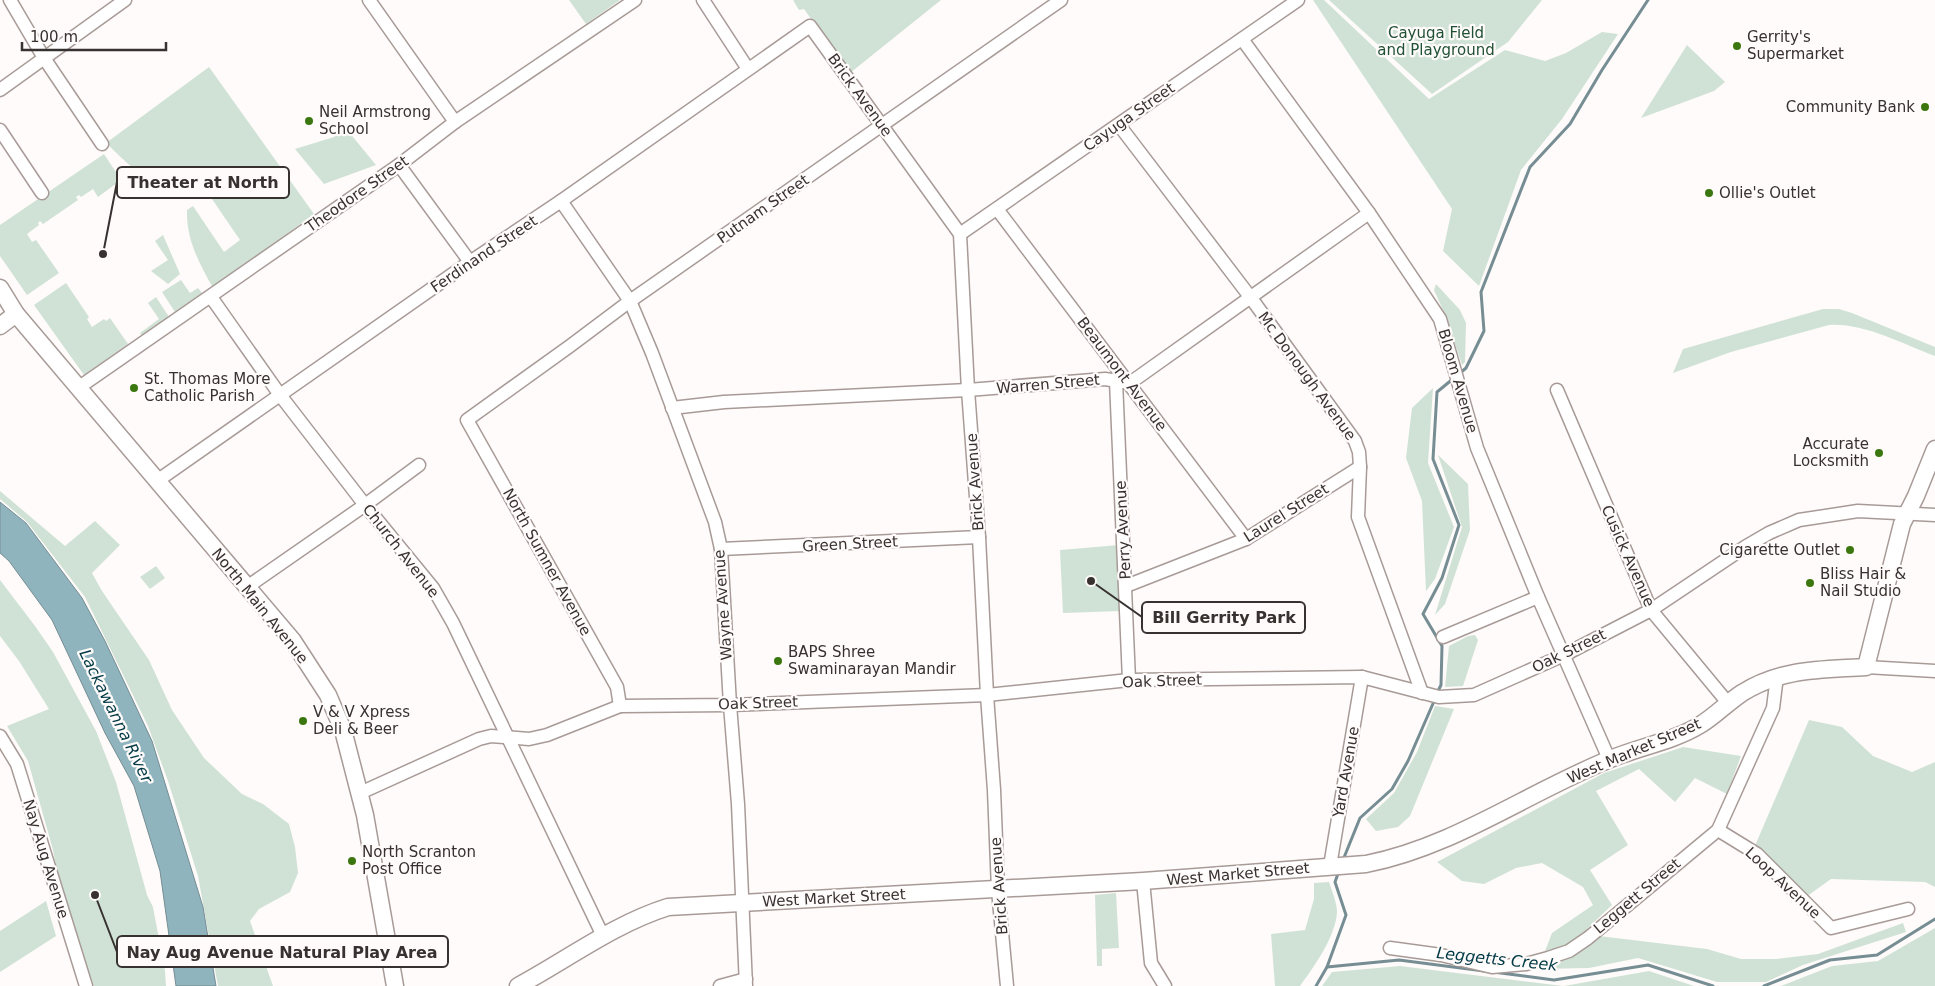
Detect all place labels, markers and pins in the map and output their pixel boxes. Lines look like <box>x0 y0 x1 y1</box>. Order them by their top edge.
place label: Gerrity's Supermarket <box>1747 28 1844 63</box>
marker: Gerrity's Supermarket <box>1731 40 1743 52</box>
place label: Community Bank <box>1786 98 1915 116</box>
marker: Community Bank <box>1919 101 1931 113</box>
place label: Neil Armstrong School <box>319 103 431 138</box>
marker: Neil Armstrong School <box>303 115 315 127</box>
callout: Theater at North <box>117 167 289 198</box>
place label: Ollie's Outlet <box>1719 184 1816 202</box>
marker: Ollie's Outlet <box>1703 187 1715 199</box>
place label: St. Thomas More Catholic Parish <box>144 370 270 405</box>
marker: St. Thomas More Catholic Parish <box>128 382 140 394</box>
place label: Accurate Locksmith <box>1793 435 1869 470</box>
marker: Accurate Locksmith <box>1873 447 1885 459</box>
place label: Cigarette Outlet <box>1719 541 1840 559</box>
marker: Cigarette Outlet <box>1844 544 1856 556</box>
place label: Bliss Hair & Nail Studio <box>1820 565 1907 600</box>
marker: Bliss Hair & Nail Studio <box>1804 577 1816 589</box>
callout: Bill Gerrity Park <box>1142 602 1305 633</box>
place label: BAPS Shree Swaminarayan Mandir <box>788 643 956 678</box>
marker: BAPS Shree Swaminarayan Mandir <box>772 655 784 667</box>
place label: V & V Xpress Deli & Beer <box>313 703 410 738</box>
marker: V & V Xpress Deli & Beer <box>297 715 309 727</box>
place label: North Scranton Post Office <box>362 843 476 878</box>
marker: North Scranton Post Office <box>346 855 358 867</box>
callout: Nay Aug Avenue Natural Play Area <box>117 936 448 967</box>

